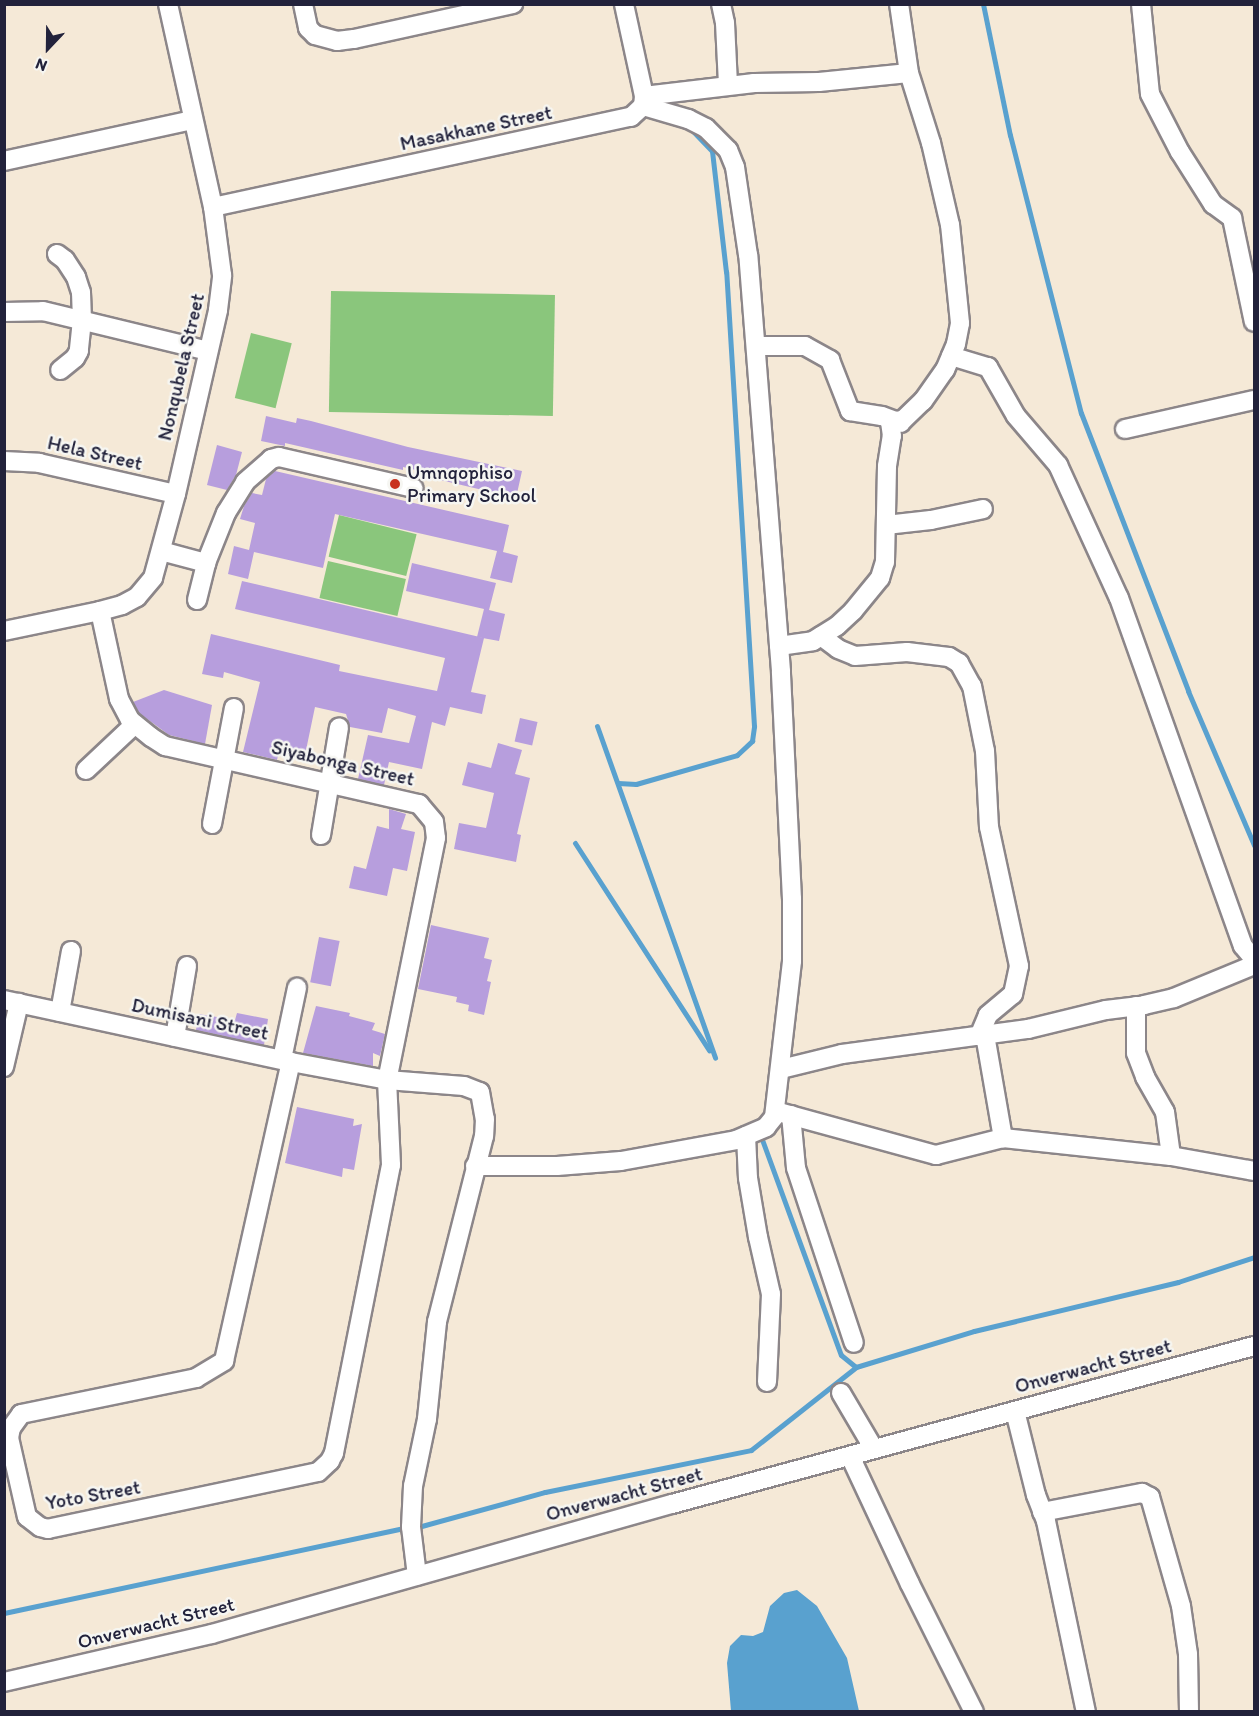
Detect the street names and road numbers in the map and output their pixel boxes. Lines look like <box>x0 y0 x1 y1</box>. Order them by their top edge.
street label: Masakhane Street <box>398 100 554 156</box>
street label: Nonqubela Street <box>152 291 210 443</box>
street label: Hela Street <box>45 430 145 476</box>
street label: Siyabonga Street <box>269 735 417 791</box>
street label: Dumisani Street <box>129 993 271 1045</box>
street label: Onverwacht Street <box>1012 1334 1174 1398</box>
street label: Onverwacht Street <box>543 1462 705 1526</box>
street label: Yoto Street <box>44 1475 142 1515</box>
street label: Onverwacht Street <box>75 1592 237 1654</box>

